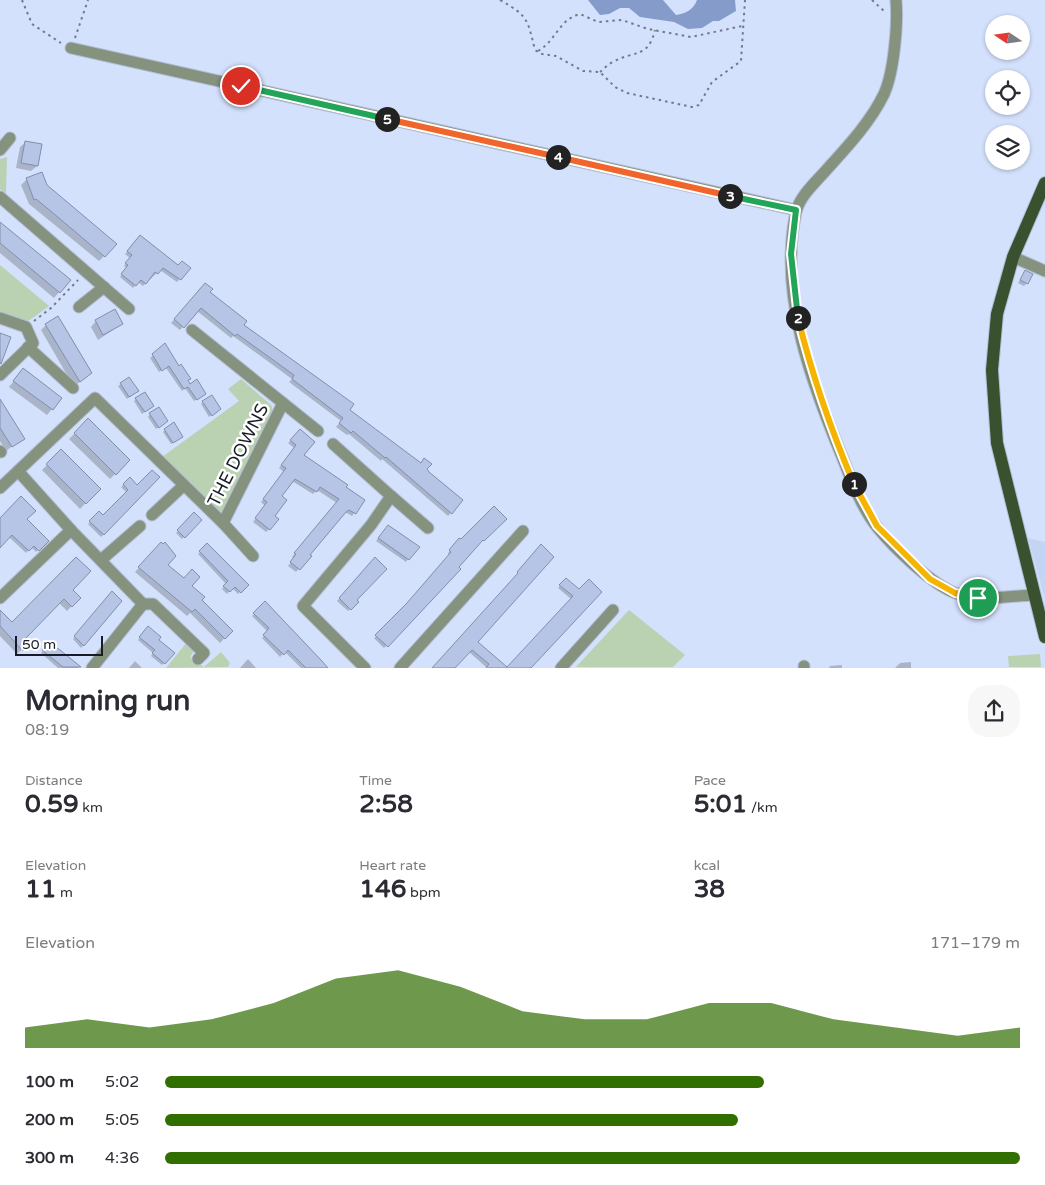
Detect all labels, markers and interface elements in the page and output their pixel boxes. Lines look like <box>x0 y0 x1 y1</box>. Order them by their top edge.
north arrow <box>985 15 1030 60</box>
map controls <box>985 15 1030 170</box>
pin <box>220 65 262 107</box>
button: locate <box>985 70 1030 115</box>
icon: check <box>227 72 255 100</box>
pin: 5 <box>374 106 400 132</box>
text: 5 <box>383 111 392 128</box>
button: layers <box>985 125 1030 170</box>
pin: 4 <box>546 144 570 170</box>
text: 4 <box>554 149 563 166</box>
pin: 3 <box>718 184 742 208</box>
text: 3 <box>726 188 735 205</box>
pin: 2 <box>786 306 810 330</box>
text: 2 <box>794 310 803 327</box>
street label: THE DOWNS <box>203 400 273 510</box>
pin: 1 <box>842 472 866 496</box>
text: 1 <box>850 476 859 493</box>
pin <box>957 577 999 619</box>
icon: arrive <box>964 584 992 612</box>
scale bar <box>15 632 102 656</box>
text: 50 m <box>22 636 56 653</box>
text: Morning run <box>25 684 190 718</box>
button: share <box>968 685 1020 737</box>
text: 08:19 <box>25 720 69 740</box>
text: Distance <box>25 772 83 789</box>
text: Time <box>359 772 392 789</box>
text: Pace <box>694 772 726 789</box>
text: 0.59 <box>25 789 79 819</box>
text: 2:58 <box>359 789 413 819</box>
text: 5:01 <box>694 789 747 819</box>
text: km <box>79 799 103 816</box>
text: /km <box>747 799 778 816</box>
text: Elevation <box>25 857 86 874</box>
text: Heart rate <box>359 857 426 874</box>
text: kcal <box>694 857 720 874</box>
text: 11 <box>25 874 56 904</box>
text: 146 <box>359 874 406 904</box>
text: 38 <box>694 874 725 904</box>
text: m <box>56 884 73 901</box>
text: bpm <box>406 884 441 901</box>
text: Elevation <box>25 933 95 953</box>
text: 171–179 m <box>930 933 1020 953</box>
text: 100 m <box>25 1072 74 1092</box>
text: 5:02 <box>105 1072 139 1092</box>
text: 200 m <box>25 1110 74 1130</box>
text: 5:05 <box>105 1110 139 1130</box>
text: 300 m <box>25 1148 74 1168</box>
text: 4:36 <box>105 1148 139 1168</box>

